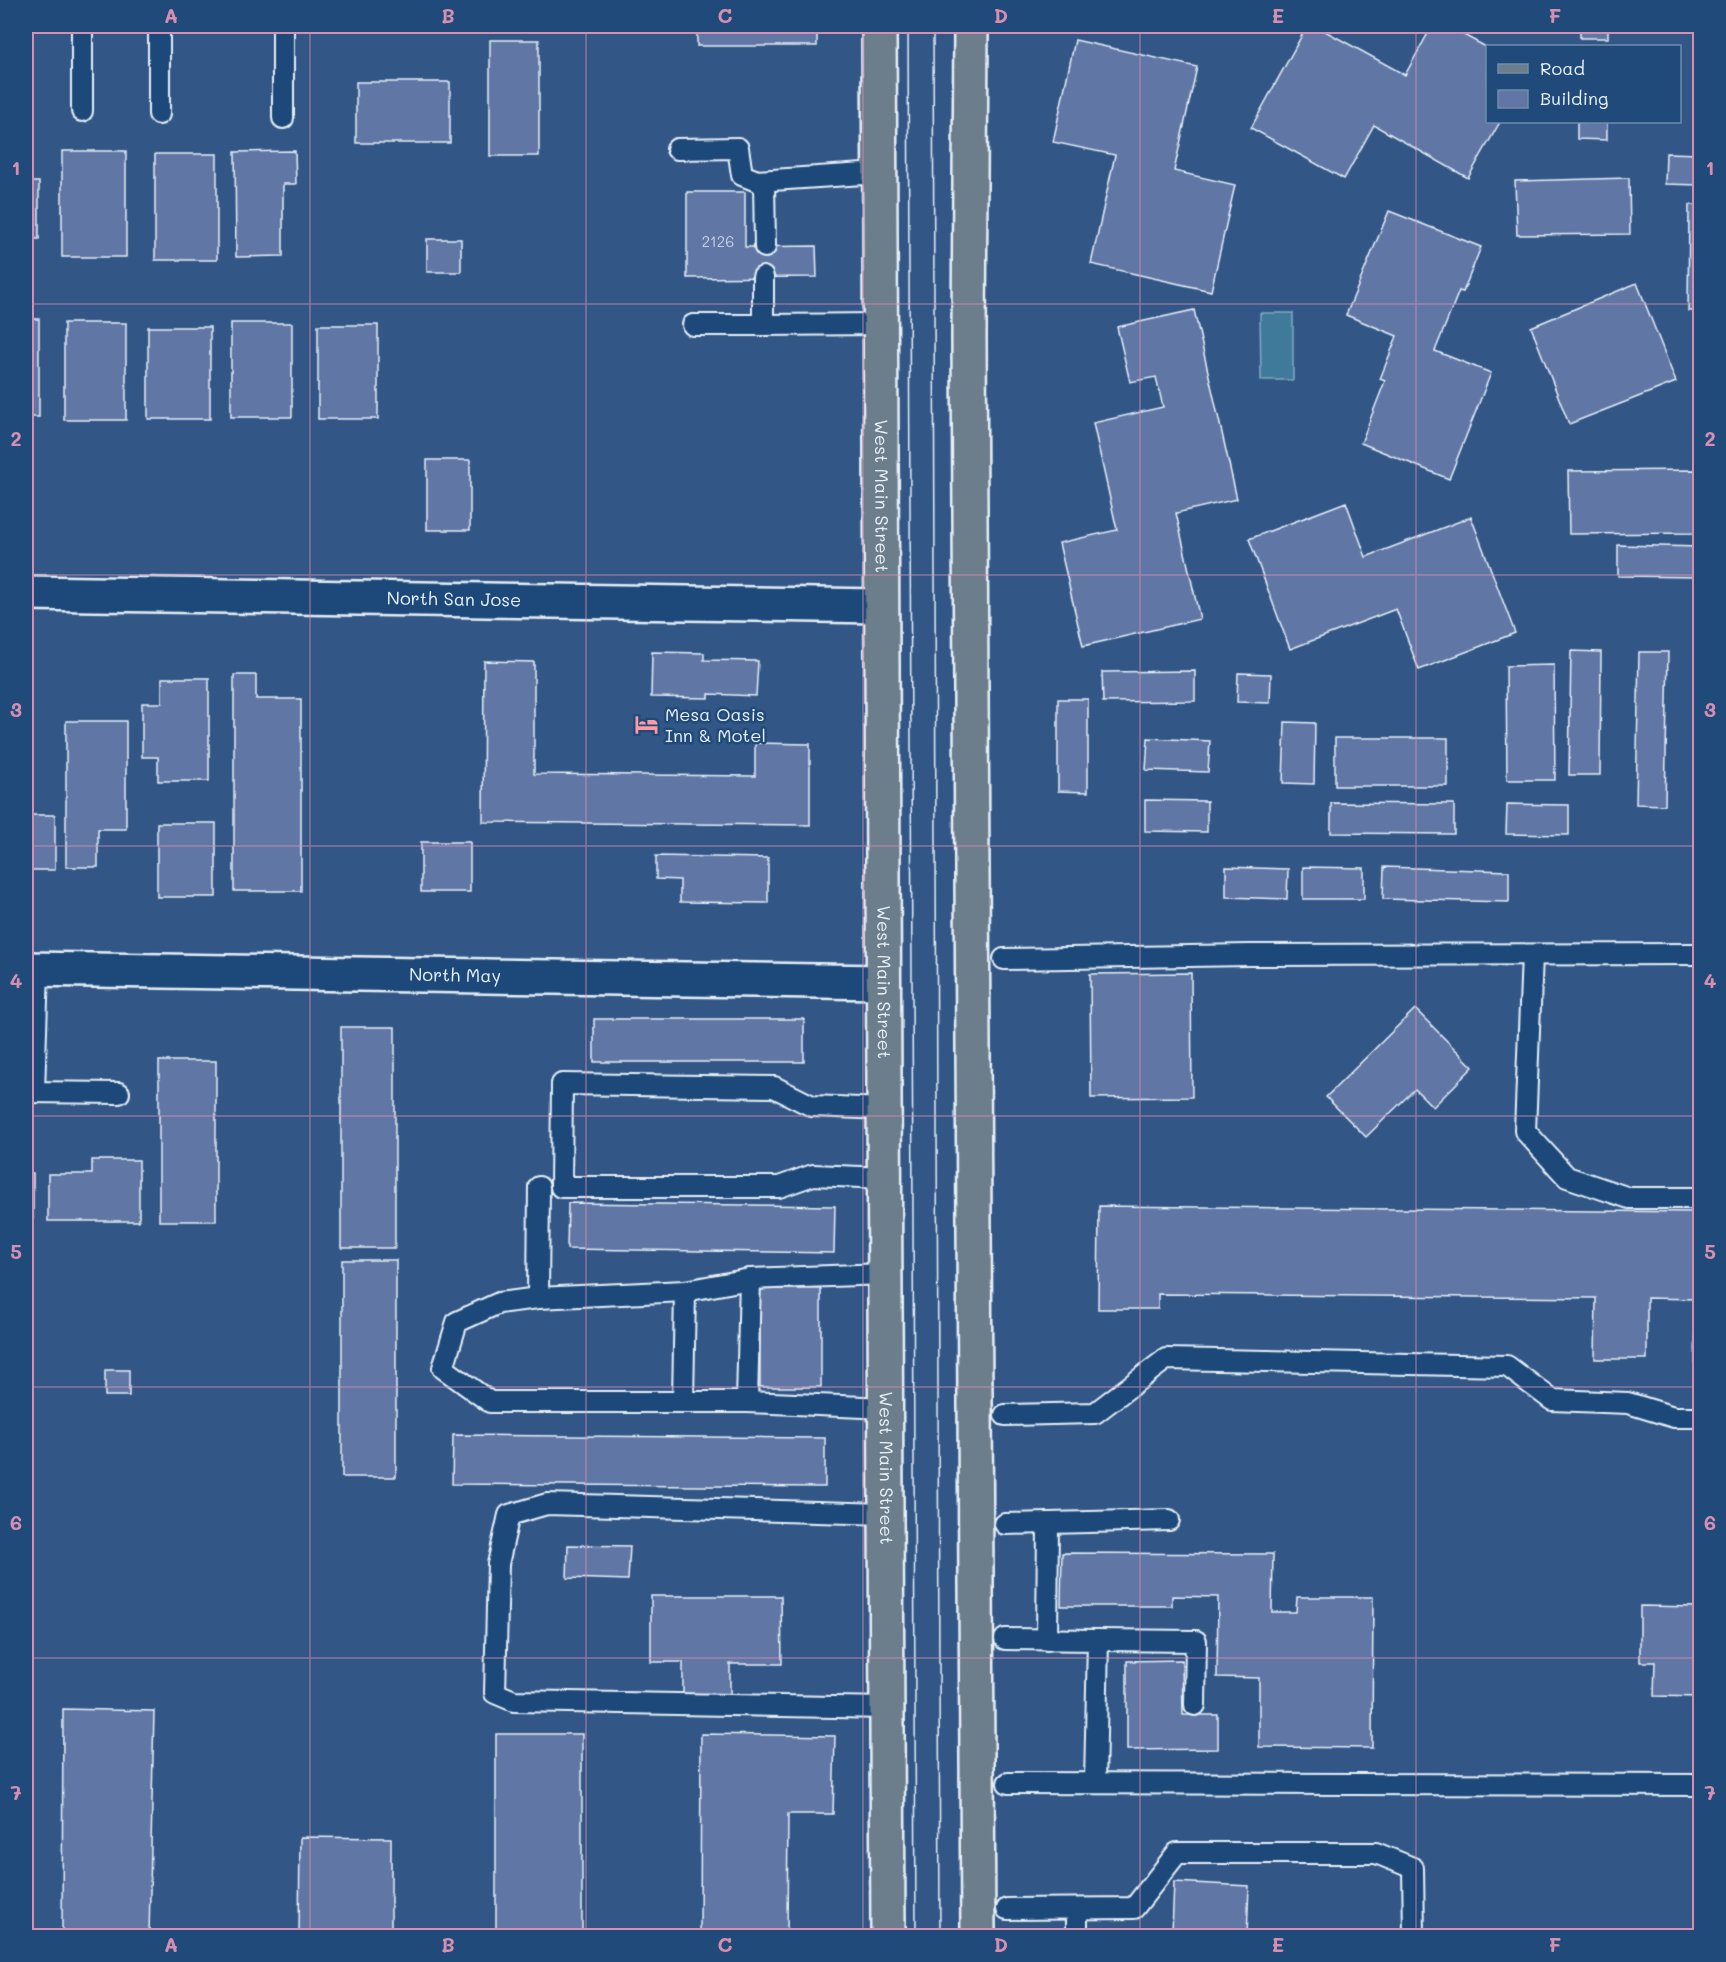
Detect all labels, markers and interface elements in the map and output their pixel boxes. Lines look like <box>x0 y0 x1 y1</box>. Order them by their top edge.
text: A <box>164 2 178 28</box>
text: B <box>441 2 455 28</box>
text: C <box>718 2 733 28</box>
text: D <box>994 2 1008 28</box>
text: E <box>1272 2 1284 28</box>
text: F <box>1549 2 1562 28</box>
legend <box>1486 45 1681 123</box>
text: Road <box>1540 56 1585 80</box>
text: Building <box>1540 86 1608 110</box>
text: 1 <box>12 154 20 180</box>
text: 1 <box>1706 154 1714 180</box>
house number: 2126 <box>702 231 734 251</box>
street label: West Main Street <box>870 419 895 573</box>
text: 2 <box>10 425 22 451</box>
text: 2 <box>1704 425 1716 451</box>
street label: North San Jose <box>387 585 521 612</box>
text: 3 <box>10 696 22 722</box>
text: 3 <box>1704 696 1716 722</box>
place label: Mesa Oasis Inn & Motel <box>665 702 766 747</box>
hotel icon: Mesa Oasis Inn & Motel <box>634 712 660 738</box>
street label: West Main Street <box>872 905 897 1059</box>
street label: North May <box>409 962 501 987</box>
text: 4 <box>10 967 23 993</box>
text: 4 <box>1704 967 1717 993</box>
text: 5 <box>10 1238 22 1264</box>
text: 5 <box>1704 1238 1716 1264</box>
street label: West Main Street <box>874 1391 899 1545</box>
text: 6 <box>10 1509 22 1535</box>
text: 6 <box>1704 1509 1716 1535</box>
text: 7 <box>10 1779 22 1805</box>
text: 7 <box>1704 1779 1716 1805</box>
text: A <box>164 1931 178 1957</box>
text: B <box>441 1931 455 1957</box>
text: C <box>718 1931 733 1957</box>
text: D <box>994 1931 1008 1957</box>
text: E <box>1272 1931 1284 1957</box>
text: F <box>1549 1931 1562 1957</box>

